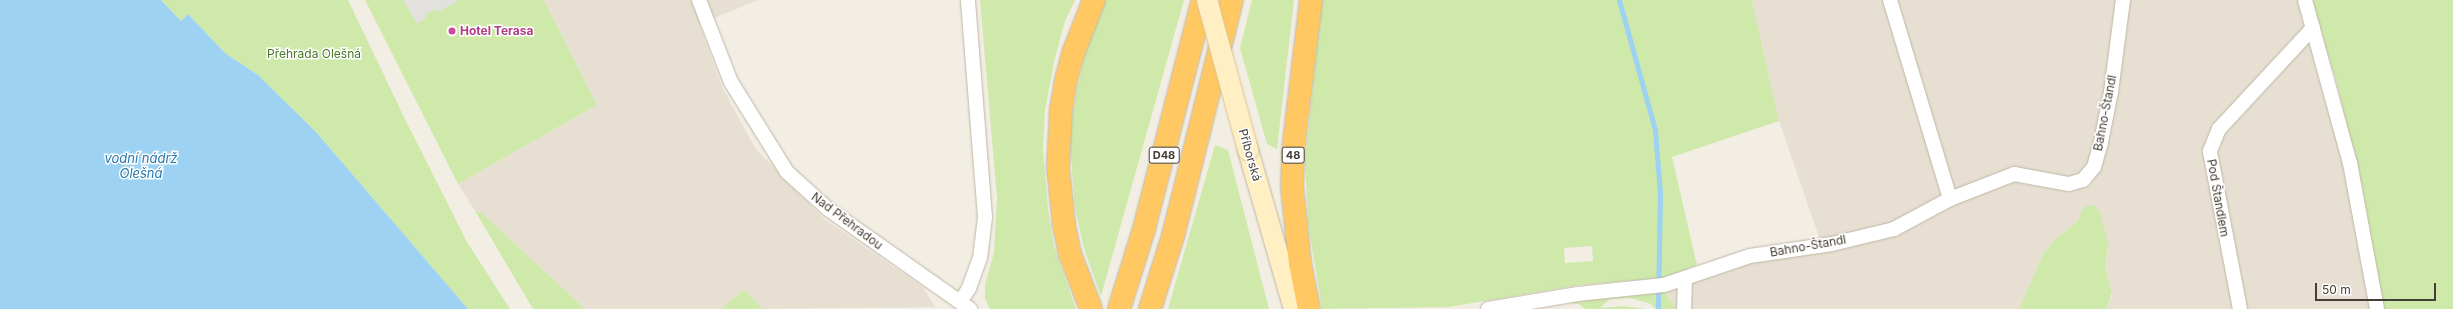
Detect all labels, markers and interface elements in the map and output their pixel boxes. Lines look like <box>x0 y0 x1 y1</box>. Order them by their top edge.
place label: Hotel Terasa <box>460 24 533 38</box>
marker: Hotel Terasa <box>447 26 457 36</box>
park label: Přehrada Olešná <box>267 47 361 61</box>
street label: Bahno-Štandl <box>2091 74 2119 152</box>
street label: Příborská <box>1236 127 1264 183</box>
road number: D48 <box>1148 146 1180 164</box>
road number: 48 <box>1281 146 1305 164</box>
water label: vodní nádrž Olešná <box>104 151 178 182</box>
street label: Pod Štandlem <box>2204 158 2232 238</box>
street label: Nad Přehradou <box>809 190 885 252</box>
street label: Bahno-Štandl <box>1769 232 1847 260</box>
scale bar <box>2317 275 2438 301</box>
text: 50 m <box>2322 282 2351 297</box>

